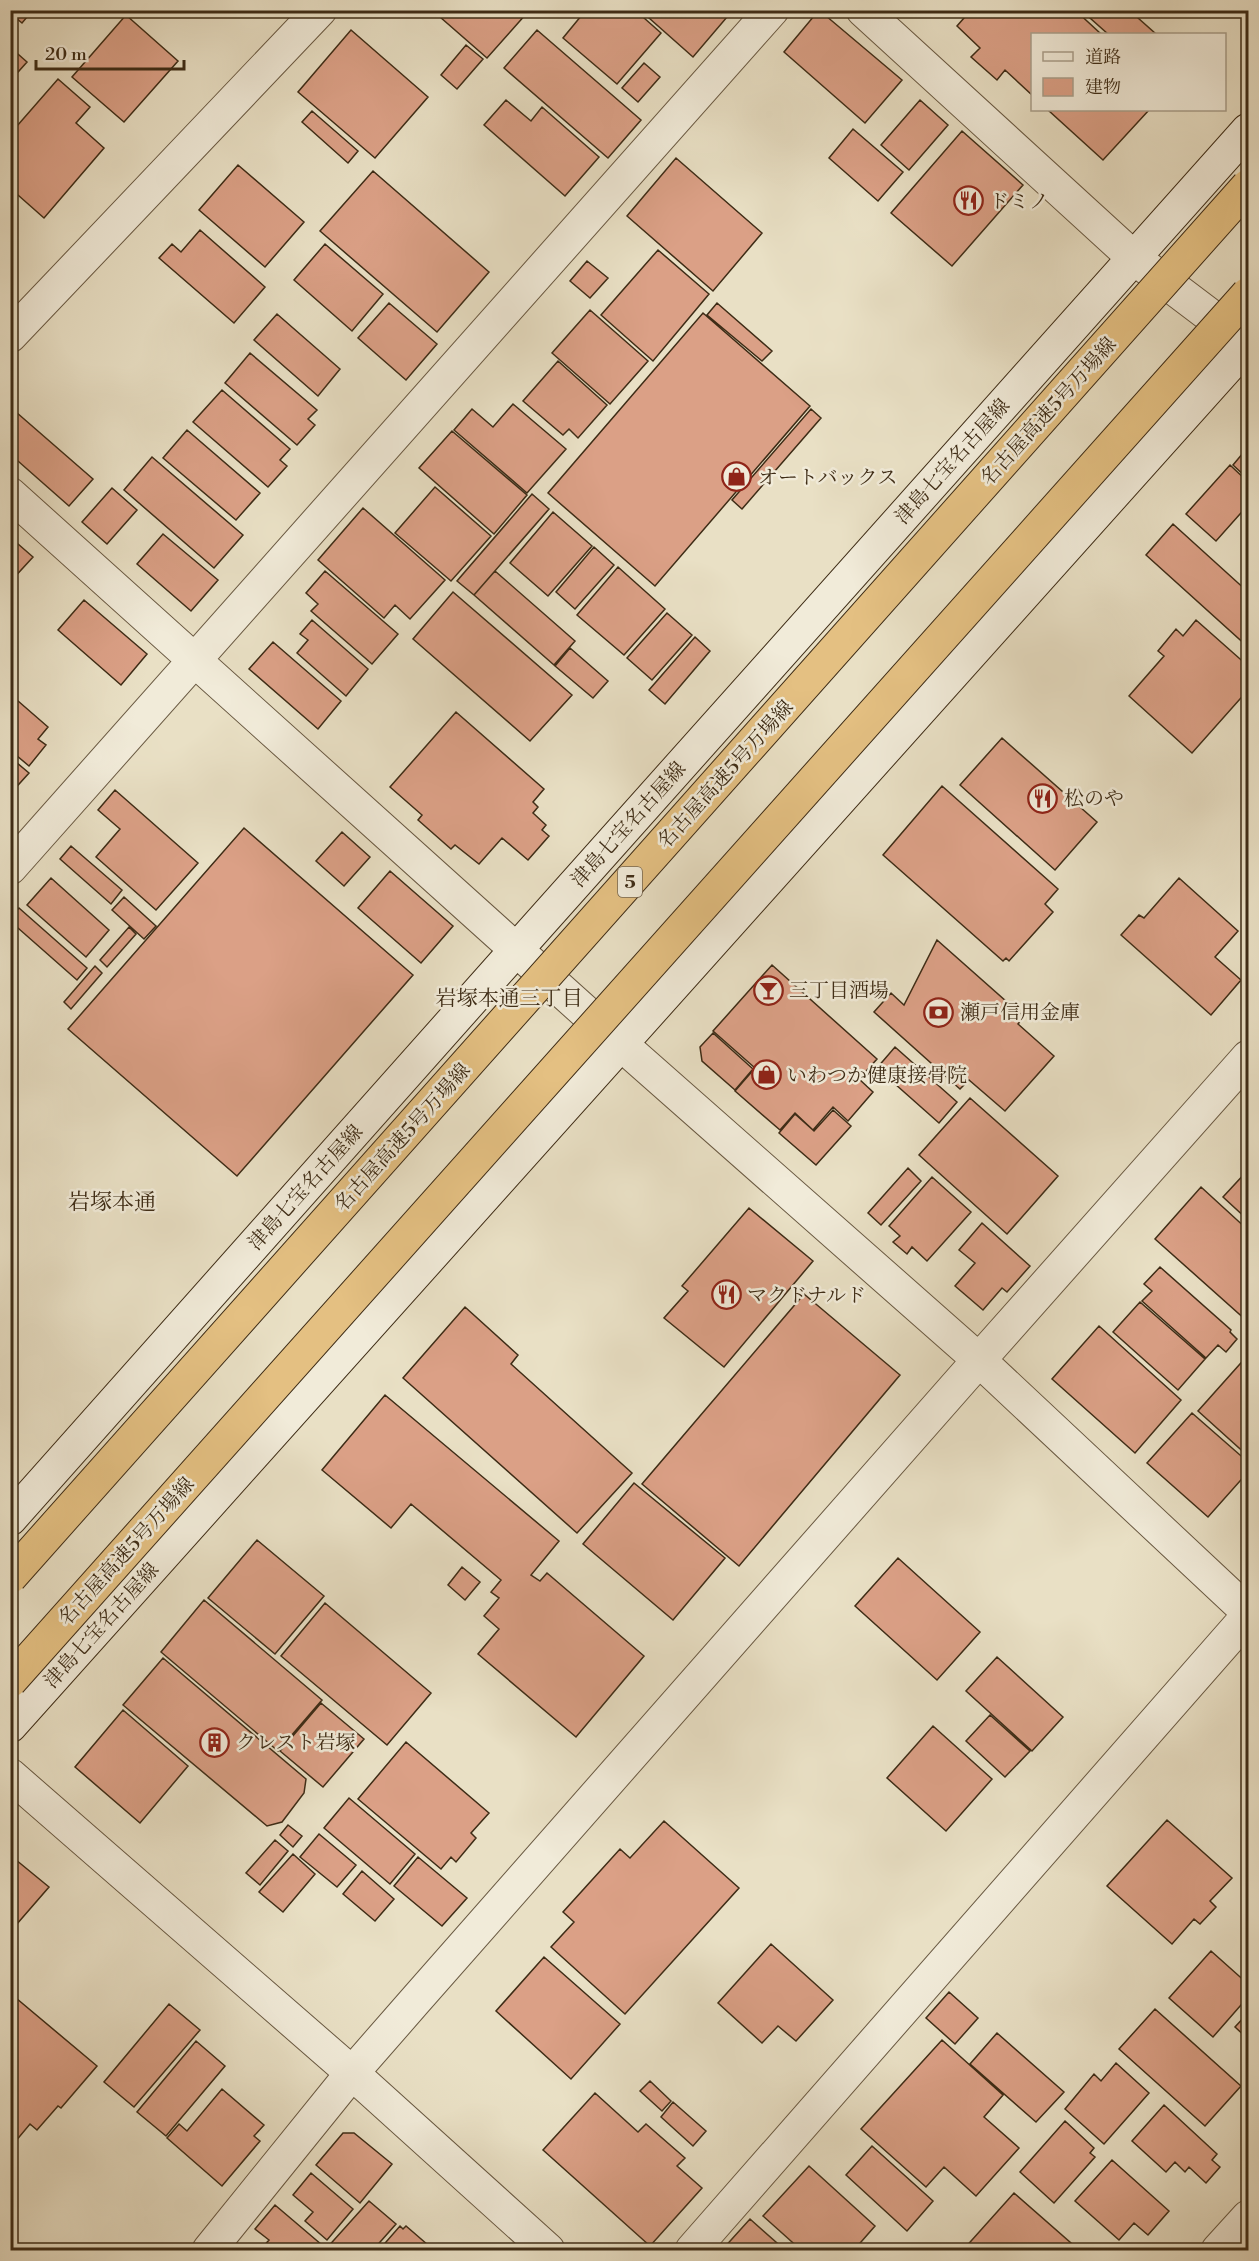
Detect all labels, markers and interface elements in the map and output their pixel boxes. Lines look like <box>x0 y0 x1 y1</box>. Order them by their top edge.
scale bar <box>36 33 184 71</box>
legend <box>1031 33 1226 111</box>
text: 20 m <box>45 43 87 66</box>
text: 道路 <box>1085 46 1121 69</box>
text: 建物 <box>1085 76 1121 99</box>
restaurant icon: ドミノ <box>952 185 984 217</box>
place label: ドミノ <box>989 190 1049 215</box>
street label: 名古屋高速5号万場線 <box>976 333 1122 491</box>
street label: 津島七宝名古屋線 <box>890 394 1016 530</box>
shop icon: オートバックス <box>721 461 753 493</box>
place label: オートバックス <box>758 466 897 491</box>
street label: 名古屋高速5号万場線 <box>653 696 799 854</box>
street label: 津島七宝名古屋線 <box>566 757 692 893</box>
restaurant icon: 松のや <box>1027 782 1059 814</box>
place label: 松のや <box>1064 787 1124 812</box>
road number: 5 <box>618 867 642 897</box>
bar icon: 三丁目酒場 <box>752 974 784 1006</box>
place label: 三丁目酒場 <box>789 979 889 1004</box>
district label: 岩塚本通三丁目 <box>436 986 583 1012</box>
bank icon: 瀬戸信用金庫 <box>923 996 955 1028</box>
place label: 瀬戸信用金庫 <box>960 1001 1080 1026</box>
street label: 名古屋高速5号万場線 <box>330 1059 476 1217</box>
shop icon: いわつか健康接骨院 <box>750 1059 782 1091</box>
place label: いわつか健康接骨院 <box>787 1064 967 1089</box>
street label: 津島七宝名古屋線 <box>243 1120 369 1256</box>
district label: 岩塚本通 <box>68 1189 156 1216</box>
restaurant icon: マクドナルド <box>710 1279 742 1311</box>
place label: マクドナルド <box>747 1284 866 1309</box>
street label: 名古屋高速5号万場線 <box>54 1473 200 1631</box>
street label: 津島七宝名古屋線 <box>39 1558 165 1694</box>
building icon: クレスト岩塚 <box>199 1726 231 1758</box>
place label: クレスト岩塚 <box>236 1731 355 1756</box>

